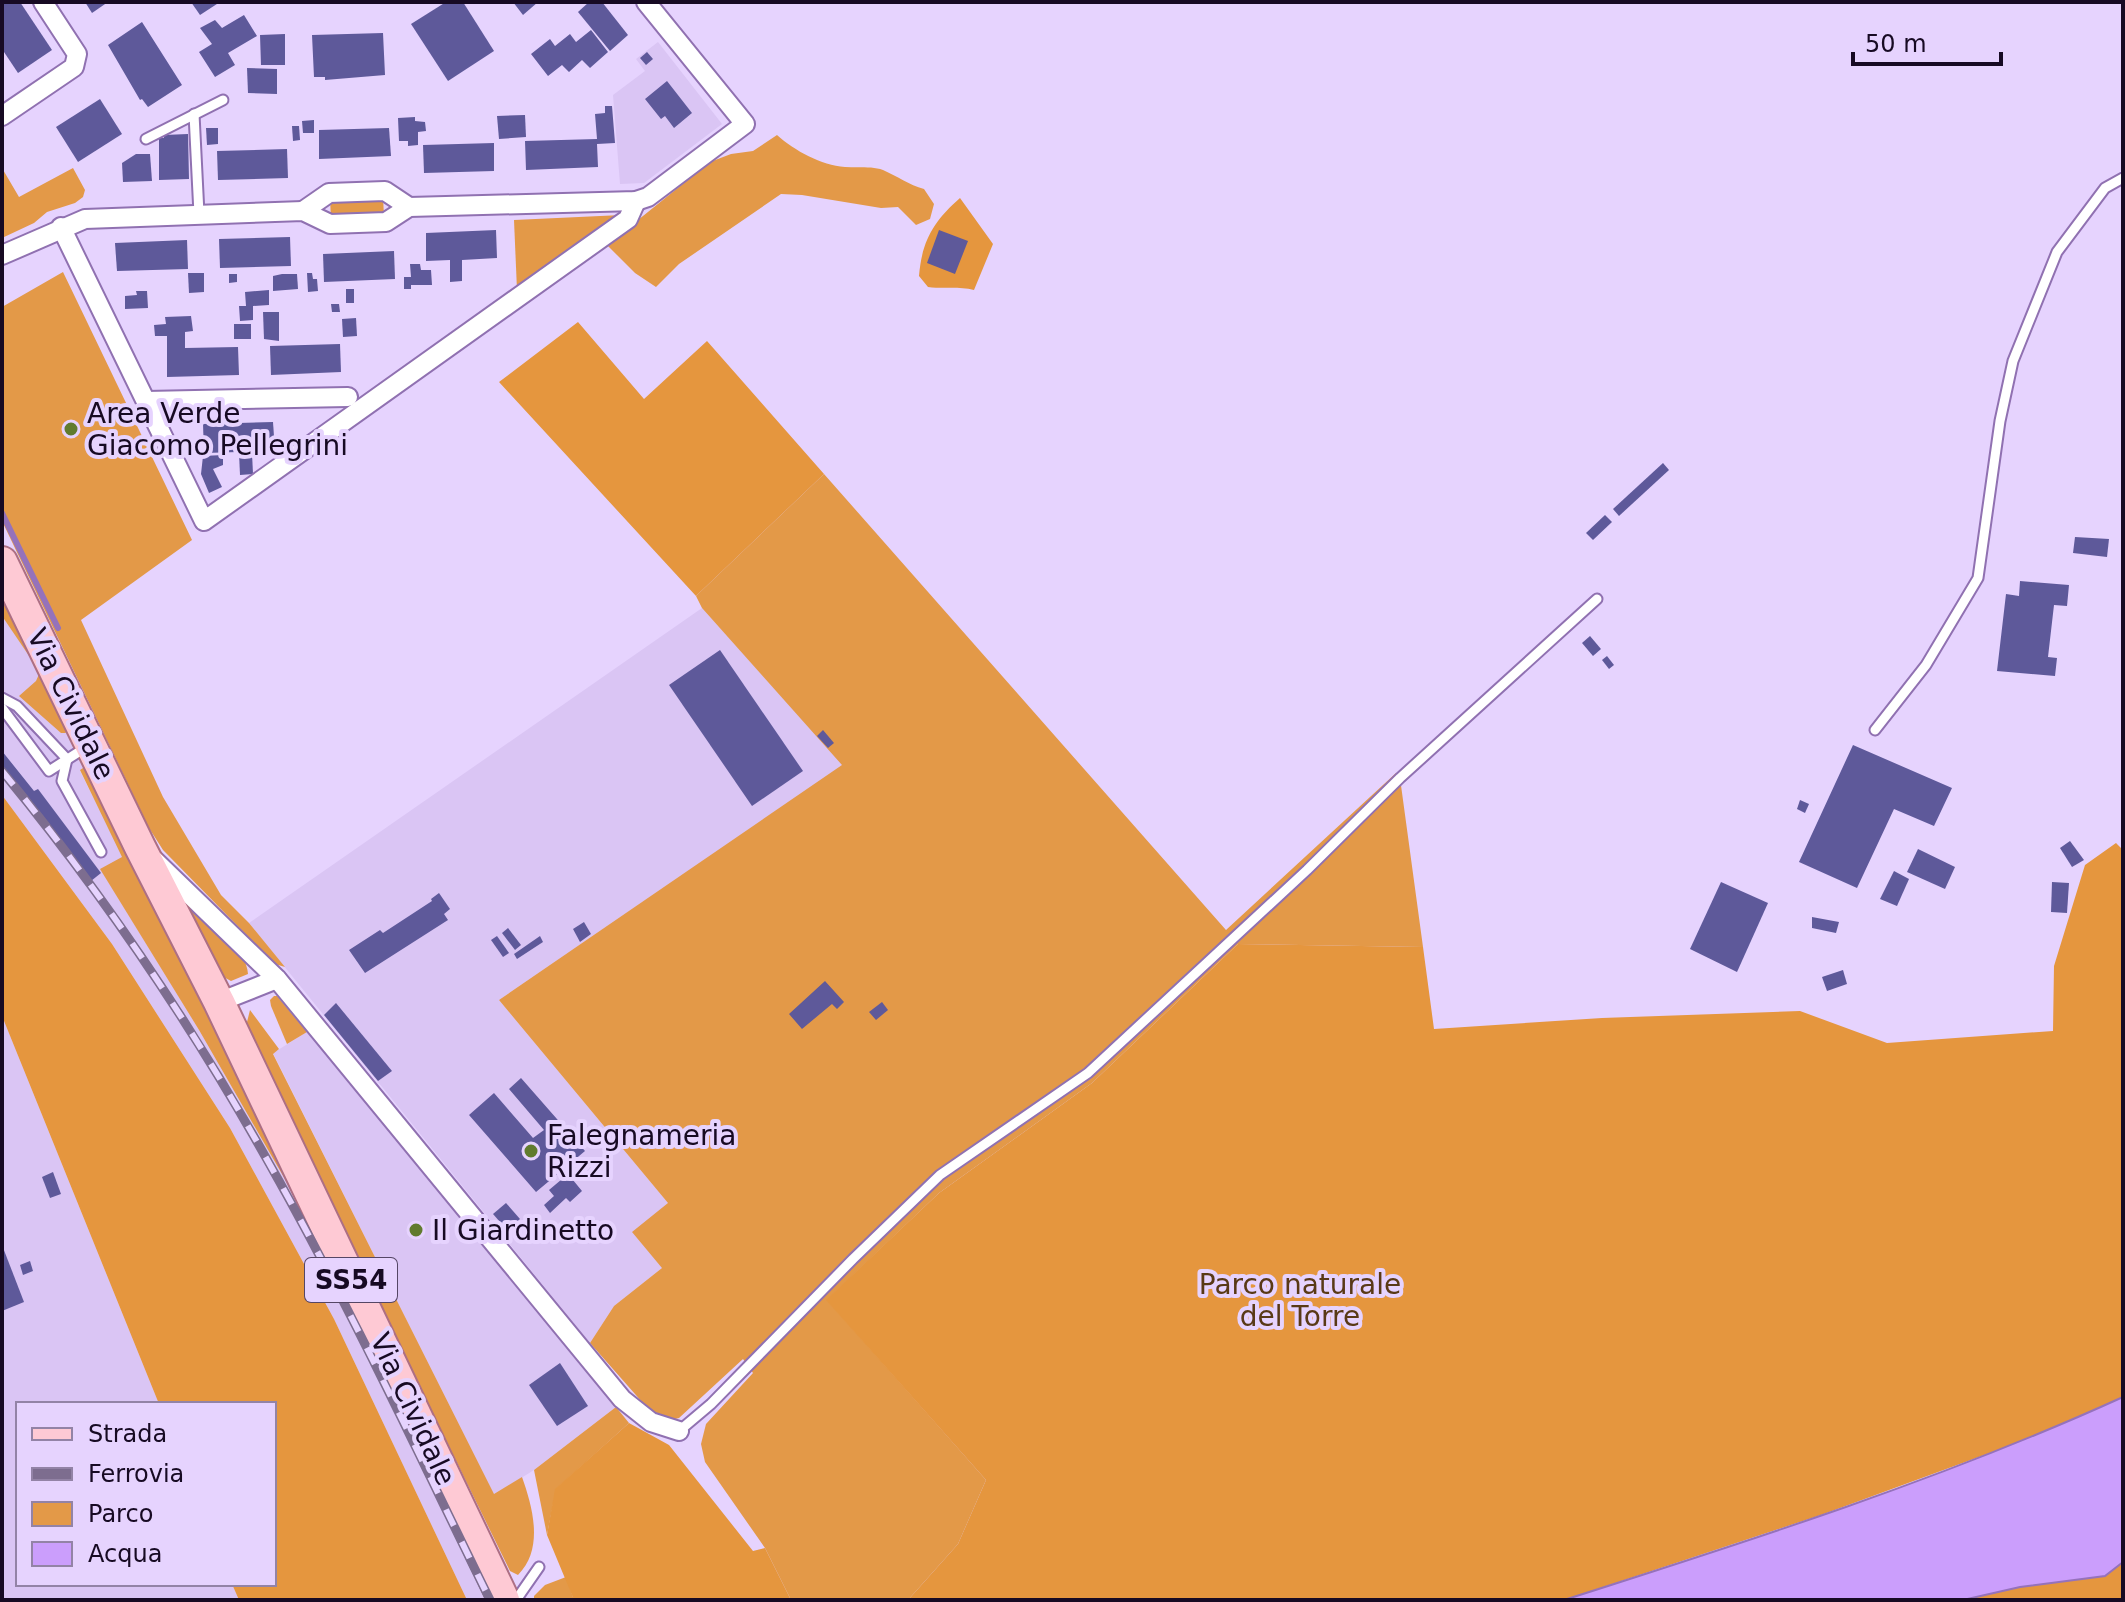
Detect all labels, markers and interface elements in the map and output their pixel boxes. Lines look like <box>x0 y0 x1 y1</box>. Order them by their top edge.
scale bar <box>1853 16 2001 66</box>
text: 50 m <box>1865 30 1927 58</box>
place label: Area Verde Giacomo Pellegrini <box>87 397 348 462</box>
marker: Area Verde Giacomo Pellegrini <box>62 420 80 438</box>
street label: Via Cividale <box>20 623 122 785</box>
place label: Falegnameria Rizzi <box>547 1119 736 1184</box>
marker: Falegnameria Rizzi <box>522 1142 540 1160</box>
place label: Il Giardinetto <box>432 1214 614 1247</box>
marker: Il Giardinetto <box>407 1221 425 1239</box>
road number: SS54 <box>305 1258 397 1302</box>
park label: Parco naturale del Torre <box>1199 1268 1401 1333</box>
street label: Via Cividale <box>363 1328 463 1490</box>
legend <box>16 1402 276 1586</box>
text: Strada <box>88 1420 167 1448</box>
text: Ferrovia <box>88 1460 184 1488</box>
text: Parco <box>88 1500 153 1528</box>
text: Acqua <box>88 1540 162 1568</box>

